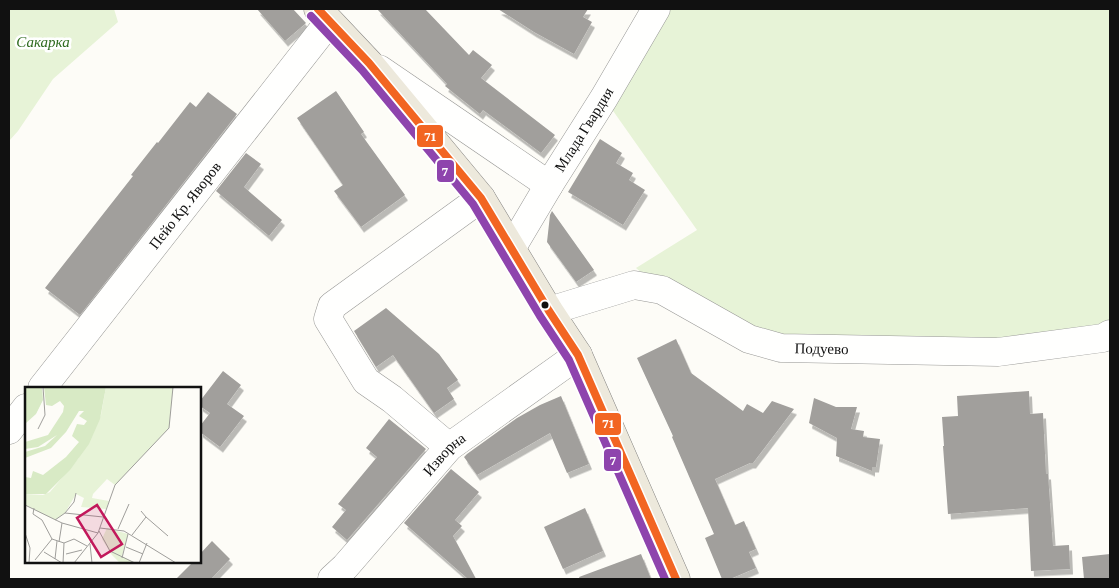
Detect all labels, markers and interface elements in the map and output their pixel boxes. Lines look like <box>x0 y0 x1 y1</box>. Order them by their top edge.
park label: Сакарка <box>16 34 70 50</box>
street label: Млада Гвардия <box>552 85 616 175</box>
line badge: 71 <box>416 124 444 148</box>
text: 71 <box>424 128 436 144</box>
street label: Пейо Кр. Яворов <box>146 159 224 252</box>
line badge: 7 <box>436 159 455 183</box>
text: 7 <box>442 163 449 179</box>
unlabelled marker <box>540 300 550 310</box>
street label: Подуево <box>794 340 849 357</box>
inset map <box>25 387 201 563</box>
line badge: 71 <box>594 412 622 436</box>
text: 71 <box>602 415 614 431</box>
street label: Изворна <box>420 430 469 479</box>
line badge: 7 <box>603 448 622 472</box>
text: 7 <box>610 452 617 468</box>

